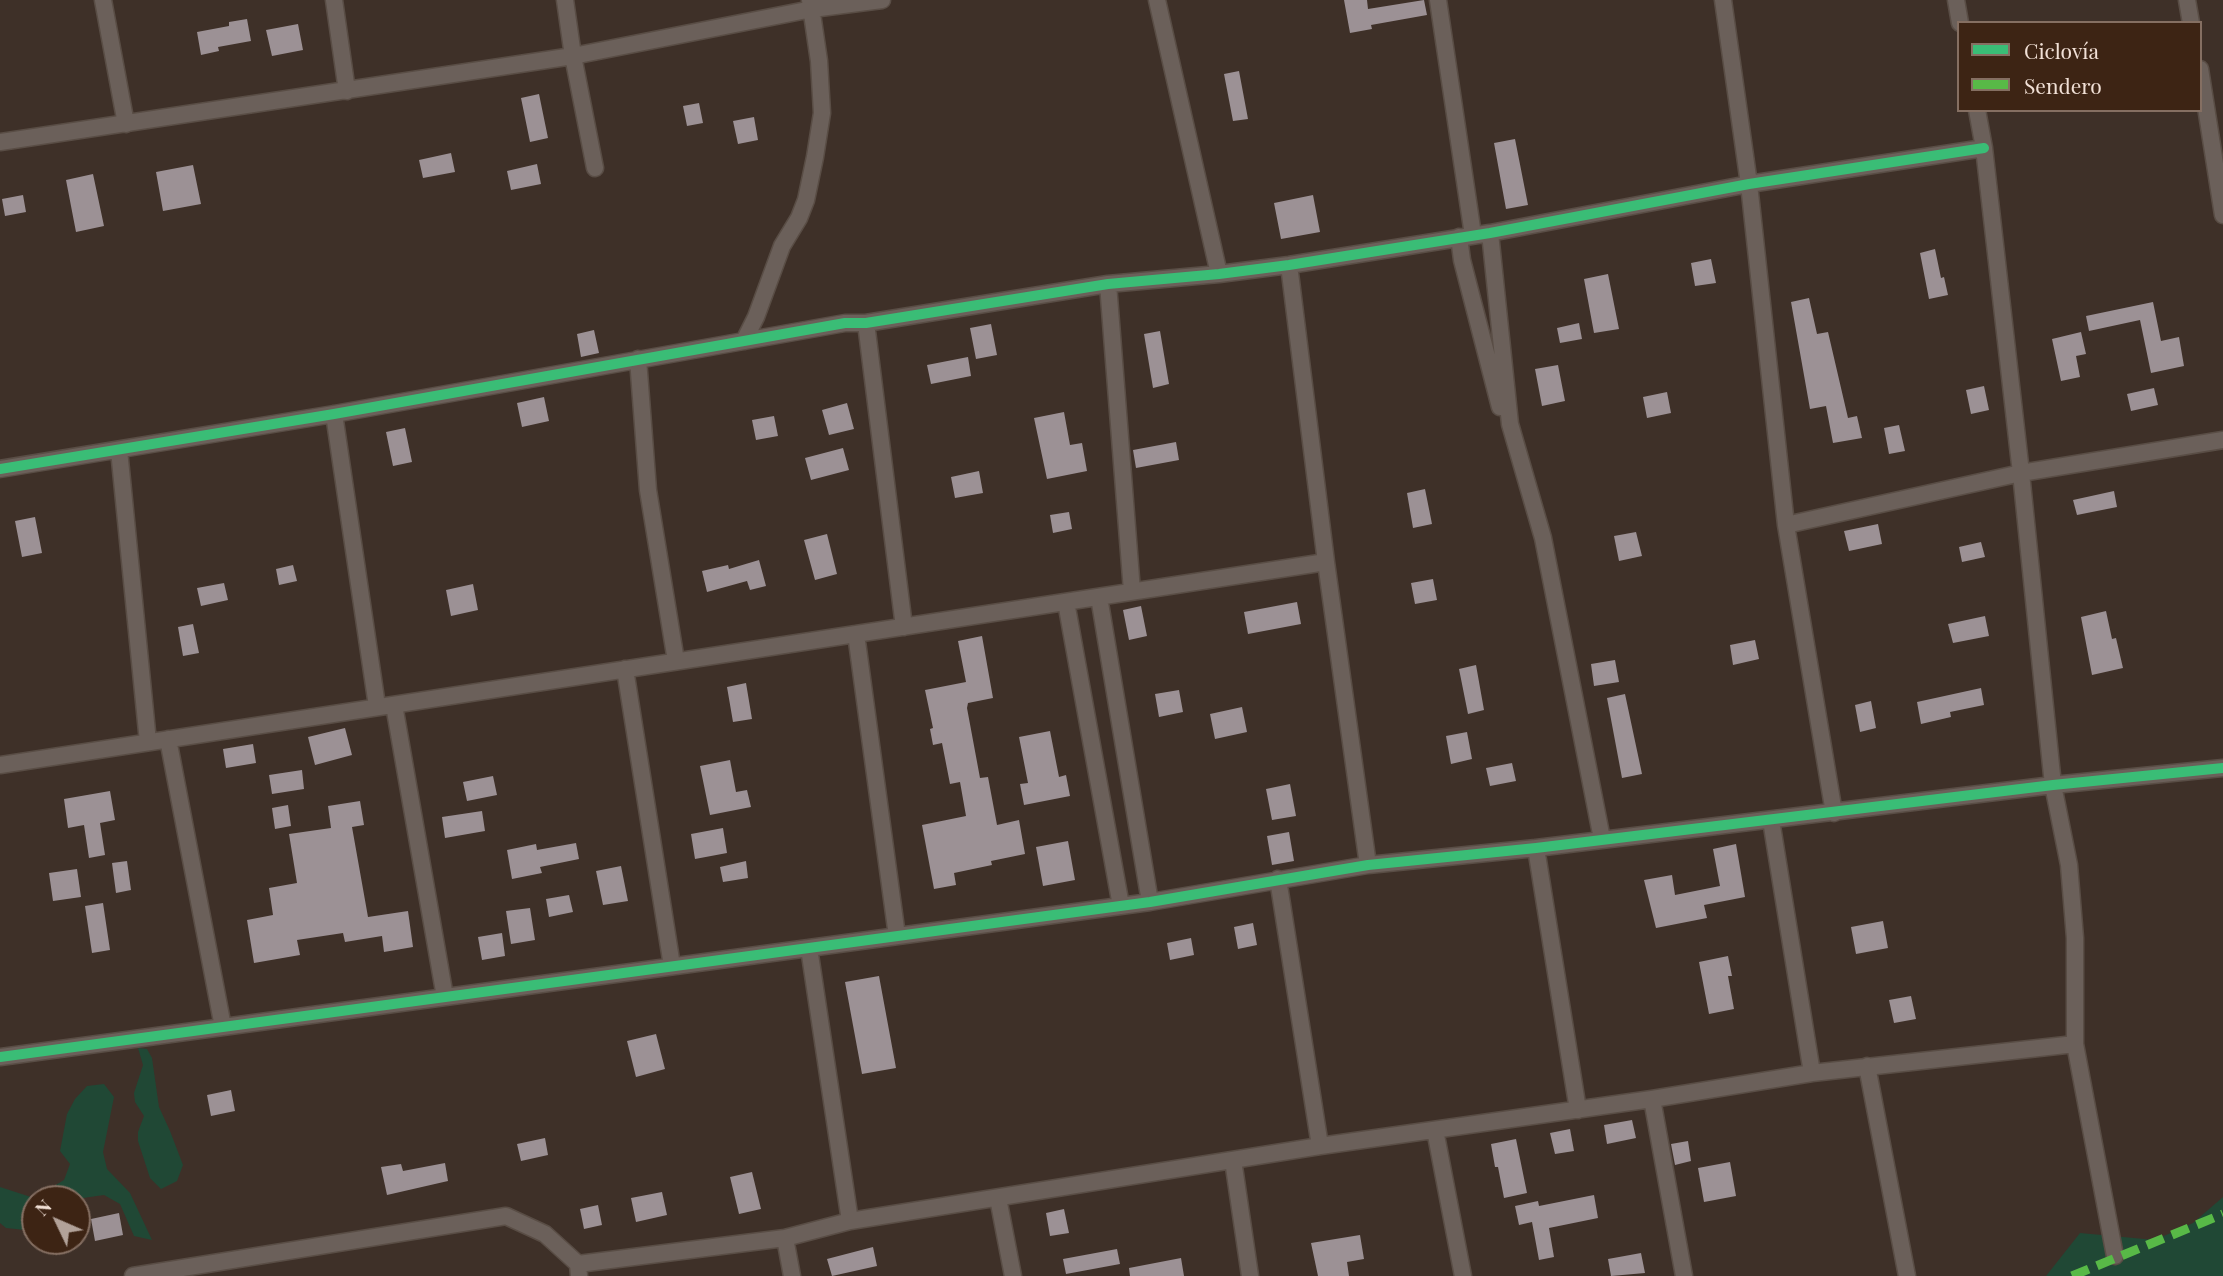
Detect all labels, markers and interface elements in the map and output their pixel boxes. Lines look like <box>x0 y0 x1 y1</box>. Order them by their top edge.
legend <box>1957 21 2202 112</box>
text: Ciclovía <box>2024 36 2099 64</box>
text: Sendero <box>2024 71 2102 99</box>
north arrow <box>21 1185 91 1255</box>
text: N <box>28 1193 56 1221</box>

